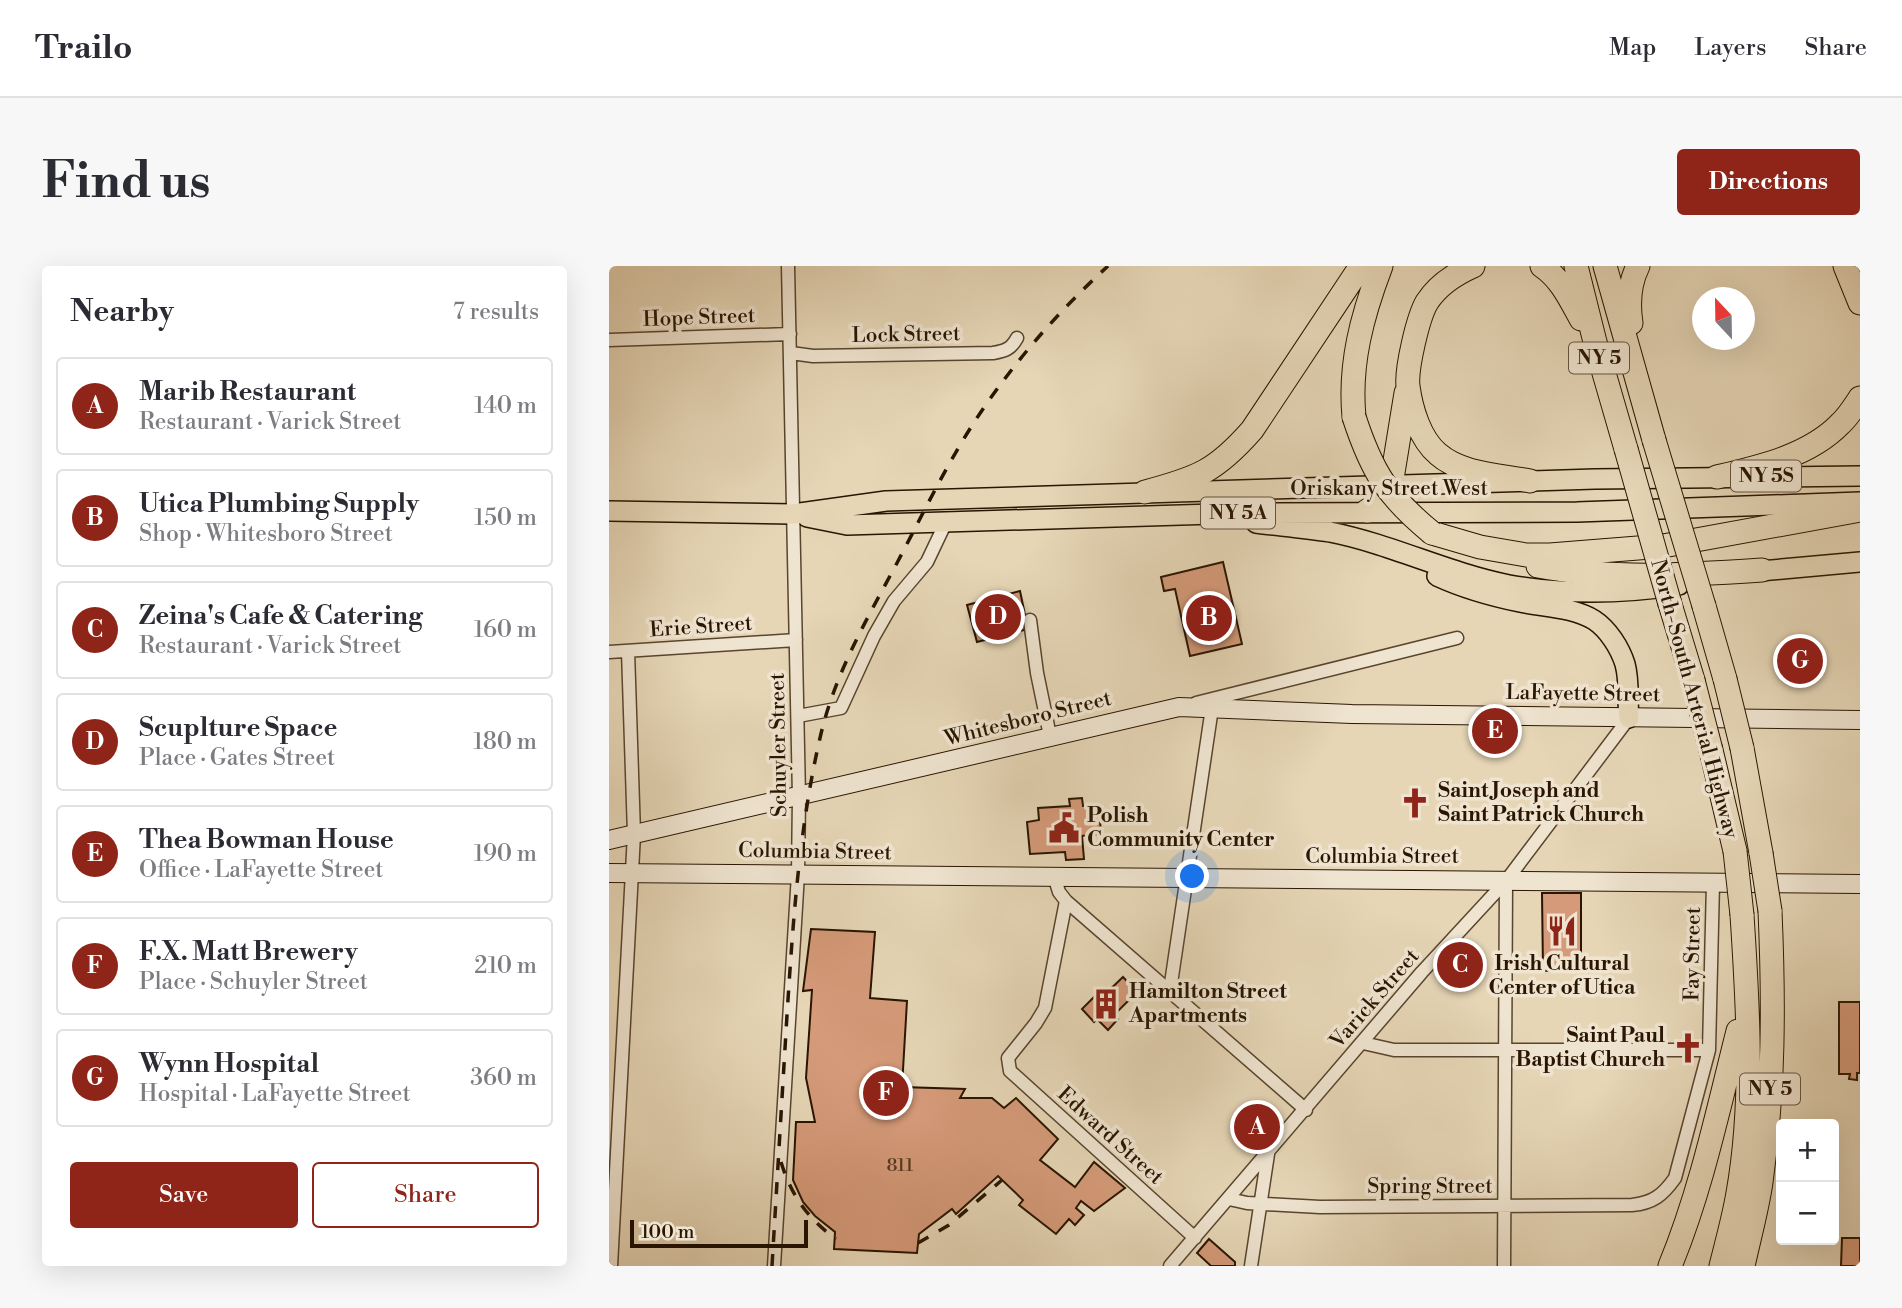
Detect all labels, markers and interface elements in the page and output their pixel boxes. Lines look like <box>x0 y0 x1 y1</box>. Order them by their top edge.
text: Trailo <box>35 28 132 69</box>
text: Map <box>1609 33 1656 63</box>
text: Layers <box>1694 33 1766 63</box>
text: Share <box>1804 33 1867 63</box>
button: Directions <box>1677 149 1860 215</box>
text: Find us <box>42 152 211 213</box>
north arrow <box>1692 287 1755 350</box>
text: Nearby <box>70 293 174 331</box>
text: 7 results <box>453 298 539 326</box>
street label: Hope Street <box>642 303 756 333</box>
street label: Lock Street <box>851 321 961 349</box>
road number: NY 5 <box>1569 342 1629 374</box>
text: Marib Restaurant <box>139 376 356 408</box>
text: A <box>87 392 103 420</box>
text: 140 m <box>474 392 537 420</box>
text: Restaurant · Varick Street <box>139 408 401 436</box>
road number: NY 5S <box>1731 460 1801 492</box>
street label: Oriskany Street West <box>1290 476 1488 502</box>
text: Utica Plumbing Supply <box>139 488 419 520</box>
road number: NY 5A <box>1201 498 1275 528</box>
text: B <box>86 504 104 532</box>
text: 150 m <box>474 504 537 532</box>
text: Shop · Whitesboro Street <box>139 520 393 548</box>
street label: North-South Arterial Highway <box>1644 557 1744 842</box>
pin: D <box>975 591 1021 643</box>
pin: B <box>1186 592 1232 644</box>
text: Zeina's Cafe & Catering <box>139 600 423 632</box>
street label: Erie Street <box>649 610 754 644</box>
text: C <box>87 616 103 644</box>
text: 160 m <box>474 616 537 644</box>
text: Restaurant · Varick Street <box>139 632 401 660</box>
pin: G <box>1777 635 1823 687</box>
street label: Schuyler Street <box>765 672 793 817</box>
street label: LaFayette Street <box>1505 680 1661 708</box>
street label: Whitesboro Street <box>941 686 1115 753</box>
pin: E <box>1472 705 1518 757</box>
text: Scuplture Space <box>139 712 337 744</box>
text: D <box>86 728 104 756</box>
text: 180 m <box>473 728 537 756</box>
text: Place · Gates Street <box>139 744 335 772</box>
place label: Saint Joseph and Saint Patrick Church <box>1438 778 1644 828</box>
church icon: Saint Joseph and Saint Patrick Church <box>1398 786 1432 820</box>
place label: Polish Community Center <box>1087 803 1275 853</box>
public building icon: Polish Community Center <box>1047 811 1081 845</box>
text: Thea Bowman House <box>139 824 394 856</box>
street label: Columbia Street <box>738 838 893 866</box>
text: E <box>87 840 103 868</box>
text: 190 m <box>474 840 537 868</box>
street label: Columbia Street <box>1305 844 1459 870</box>
text: Office · LaFayette Street <box>139 856 383 884</box>
your location <box>1175 859 1209 893</box>
street label: Fay Street <box>1679 906 1707 1001</box>
restaurant icon: Irish Cultural Center of Utica <box>1545 914 1579 948</box>
text: F.X. Matt Brewery <box>139 936 358 968</box>
pin: C <box>1437 939 1483 991</box>
street label: Varick Street <box>1324 944 1426 1055</box>
place label: Irish Cultural Center of Utica <box>1489 951 1636 1001</box>
text: F <box>87 952 103 980</box>
text: 210 m <box>474 952 537 980</box>
text: Place · Schuyler Street <box>139 968 368 996</box>
place label: Hamilton Street Apartments <box>1128 979 1287 1029</box>
building icon: Hamilton Street Apartments <box>1089 987 1123 1021</box>
place label: Saint Paul Baptist Church <box>1516 1023 1665 1073</box>
church icon: Saint Paul Baptist Church <box>1671 1031 1705 1065</box>
text: Wynn Hospital <box>139 1048 319 1080</box>
text: G <box>86 1064 104 1092</box>
text: 360 m <box>470 1064 537 1092</box>
pin: F <box>863 1067 909 1119</box>
road number: NY 5 <box>1740 1074 1800 1104</box>
text: Hospital · LaFayette Street <box>139 1080 411 1108</box>
street label: Edward Street <box>1051 1081 1169 1191</box>
pin: A <box>1234 1101 1280 1153</box>
map controls <box>1776 1119 1839 1245</box>
button: + <box>1776 1119 1839 1182</box>
house number: 811 <box>887 1154 914 1177</box>
button: Save <box>70 1162 298 1228</box>
button: Share <box>312 1162 539 1228</box>
street label: Spring Street <box>1367 1174 1493 1200</box>
button: − <box>1776 1182 1839 1245</box>
scale bar <box>630 1217 809 1249</box>
text: 100 m <box>641 1220 694 1244</box>

